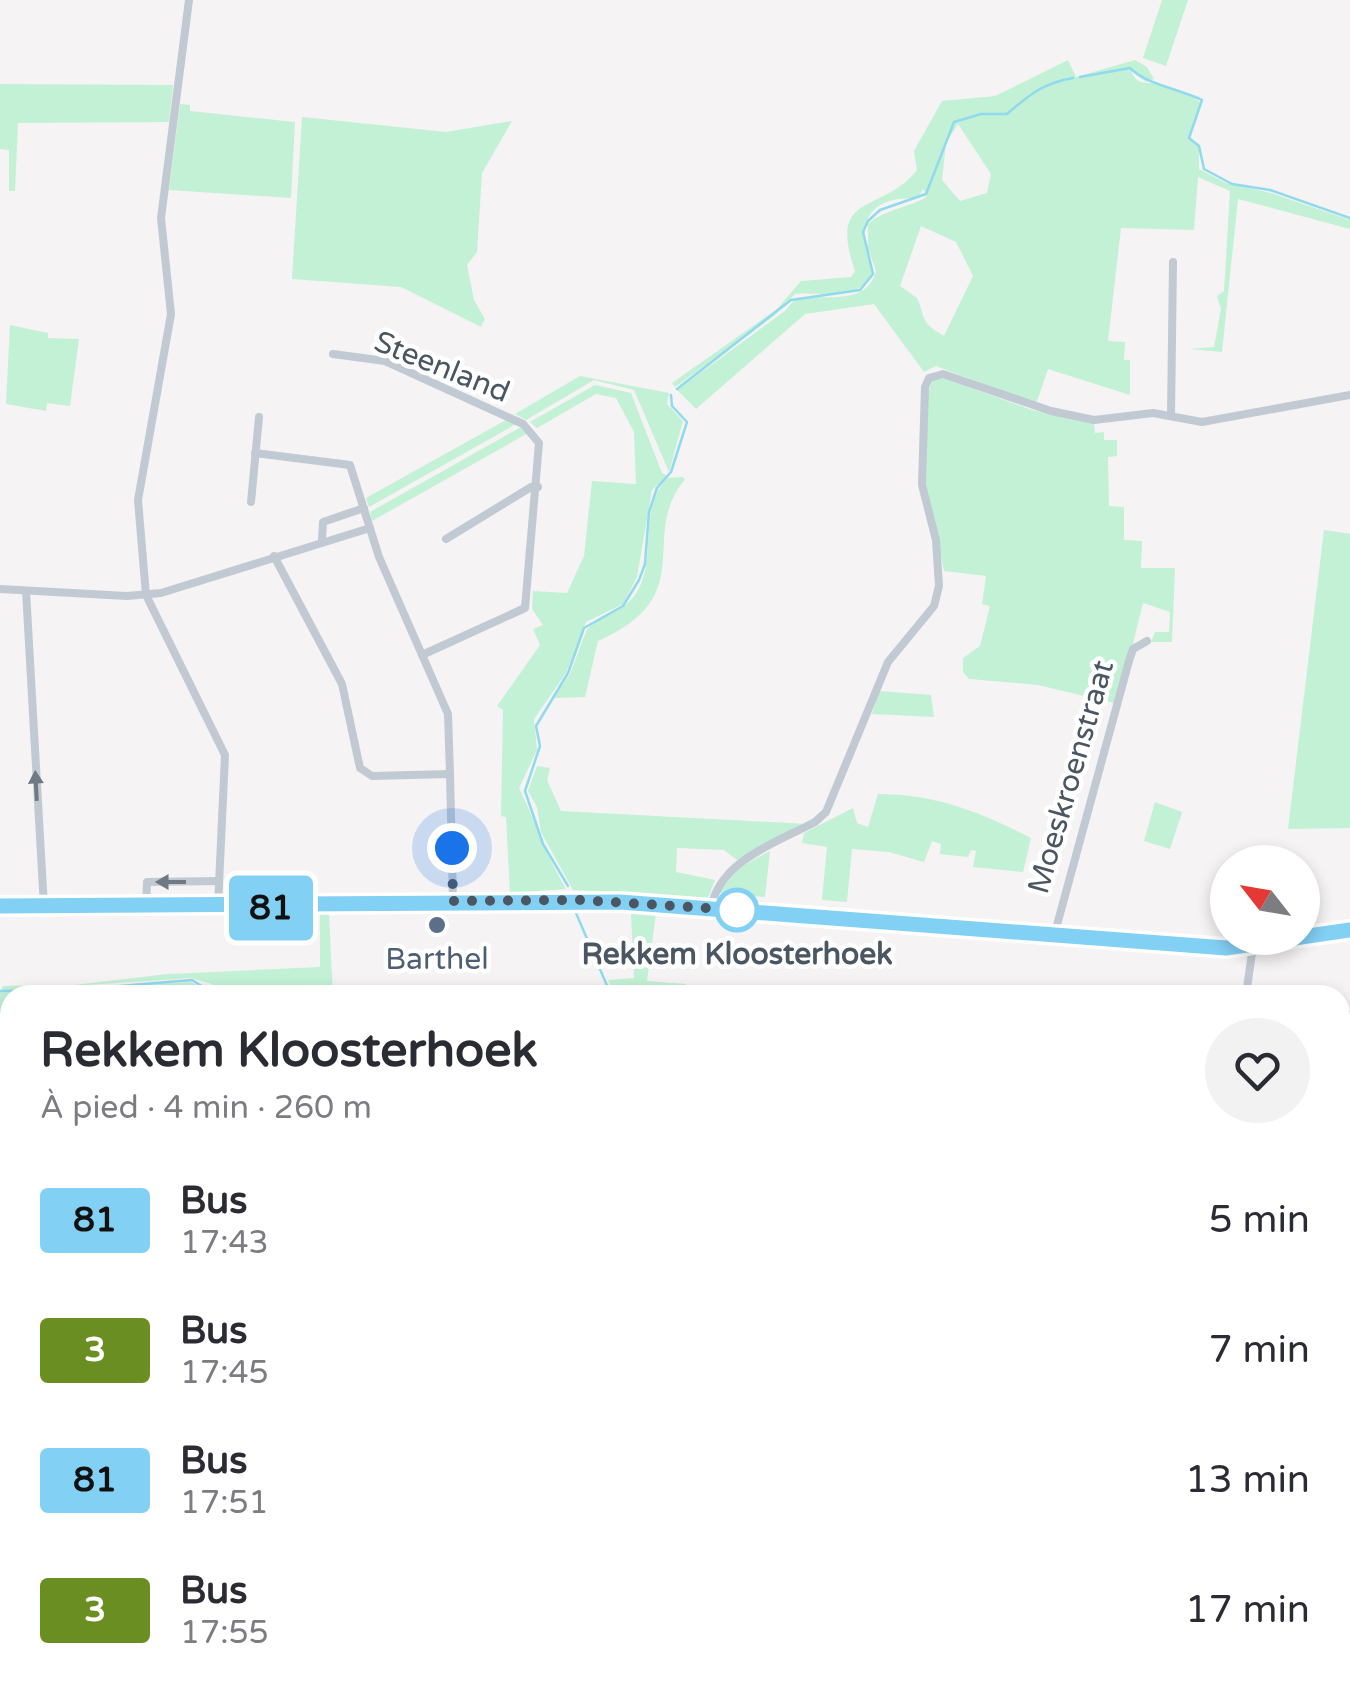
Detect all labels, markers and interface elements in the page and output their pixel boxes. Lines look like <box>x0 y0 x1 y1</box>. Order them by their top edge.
street label: Steenland <box>369 323 515 411</box>
street label: Moeskroenstraat <box>1020 656 1122 898</box>
one-way arrow <box>27 770 43 802</box>
your location <box>427 823 477 873</box>
north arrow <box>1210 845 1320 955</box>
map controls <box>1210 845 1320 955</box>
one-way arrow <box>155 874 187 890</box>
line badge: 81 <box>226 876 316 940</box>
text: 81 <box>249 887 293 929</box>
marker: Rekkem Kloosterhoek <box>716 889 758 931</box>
marker: Barthel <box>426 914 448 936</box>
place label: Rekkem Kloosterhoek <box>582 936 892 973</box>
place label: Barthel <box>385 941 489 978</box>
button: heart <box>1205 1018 1310 1123</box>
text: Rekkem Kloosterhoek <box>40 1022 538 1080</box>
text: À pied · 4 min · 260 m <box>40 1089 372 1127</box>
text: Bus <box>180 1178 247 1224</box>
text: 5 min <box>1209 1197 1310 1243</box>
text: 81 <box>73 1199 117 1241</box>
text: 17:43 <box>180 1224 269 1262</box>
text: Bus <box>180 1308 247 1354</box>
text: 7 min <box>1209 1327 1310 1373</box>
text: 3 <box>84 1329 106 1371</box>
text: 17:45 <box>180 1354 269 1392</box>
text: Bus <box>180 1438 247 1484</box>
text: 13 min <box>1185 1457 1310 1503</box>
text: 81 <box>73 1459 117 1501</box>
text: 17:51 <box>180 1484 269 1522</box>
text: Bus <box>180 1568 247 1614</box>
text: 17 min <box>1185 1587 1310 1633</box>
text: 3 <box>84 1589 106 1631</box>
text: 17:55 <box>180 1614 269 1652</box>

